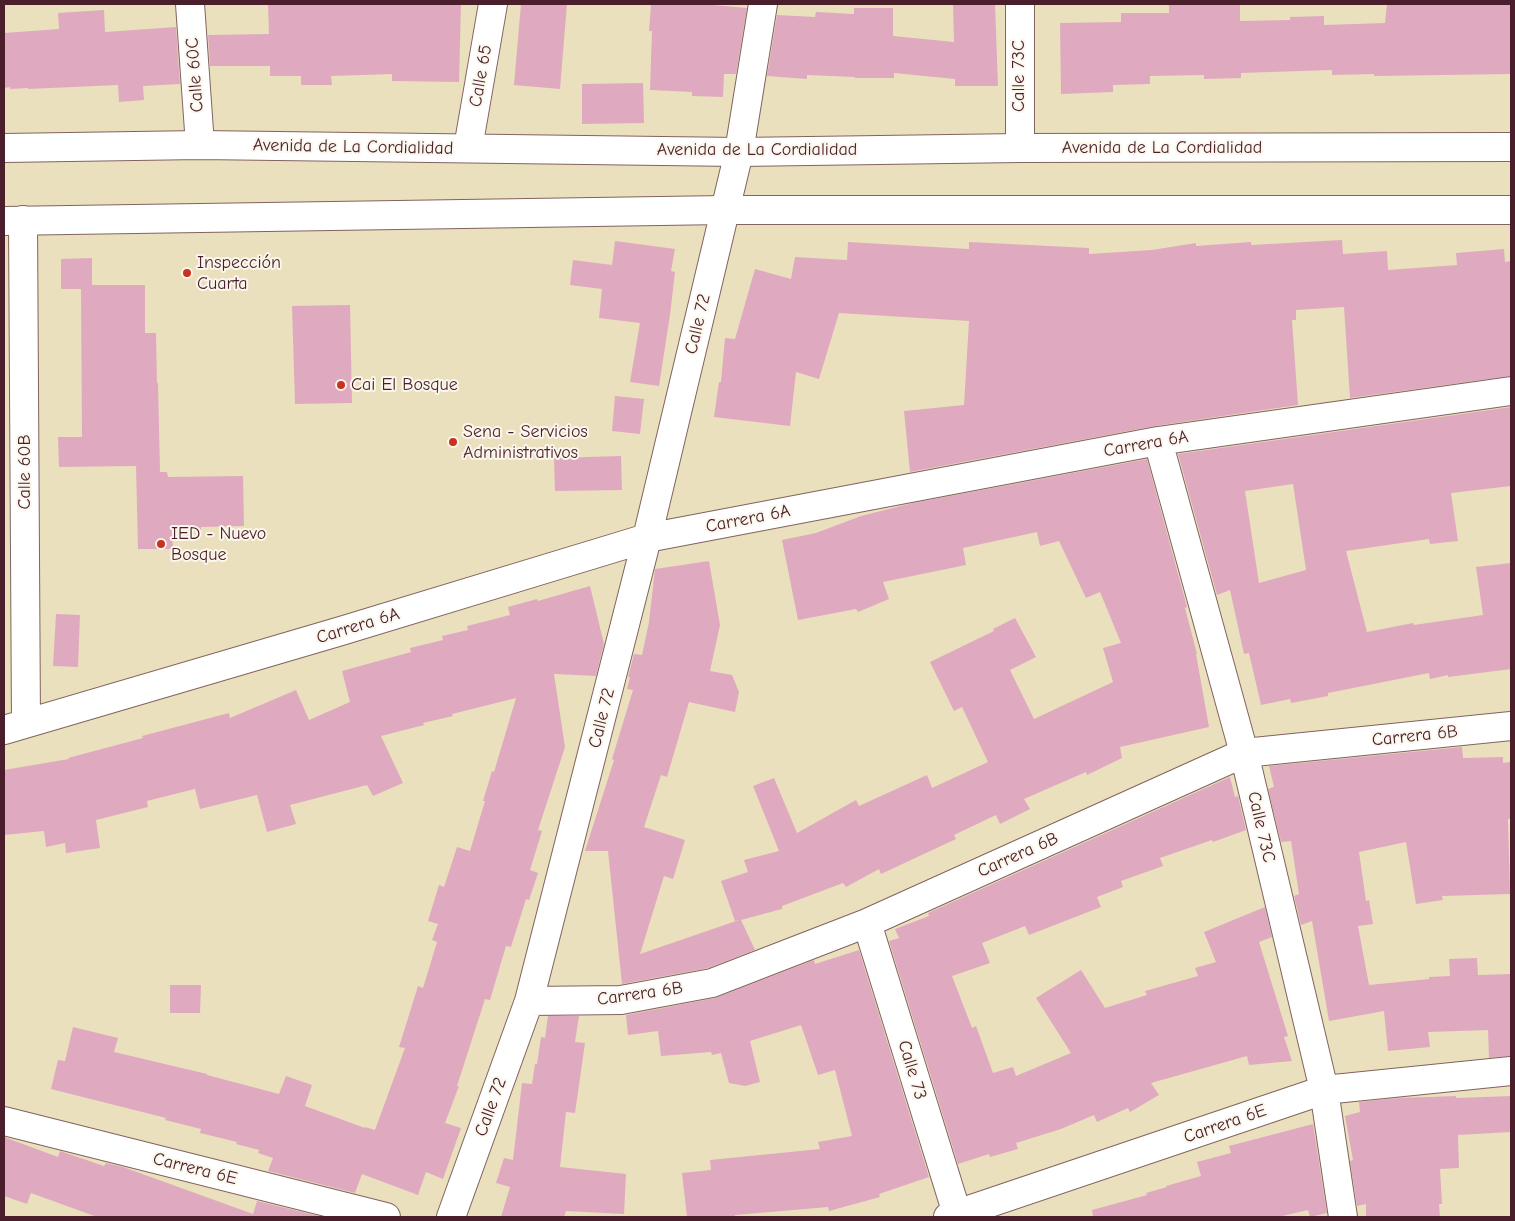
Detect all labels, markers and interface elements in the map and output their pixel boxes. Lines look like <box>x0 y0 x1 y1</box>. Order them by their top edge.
street label: Calle 60C <box>182 37 208 113</box>
street label: Calle 73C <box>1008 40 1030 112</box>
street label: Calle 65 <box>465 43 497 109</box>
street label: Avenida de La Cordialidad <box>253 134 453 160</box>
street label: Avenida de La Cordialidad <box>1062 137 1262 159</box>
street label: Avenida de La Cordialidad <box>657 139 857 161</box>
place label: Inspección Cuarta <box>197 252 281 294</box>
marker: Inspección Cuarta <box>181 267 193 279</box>
street label: Calle 72 <box>681 292 715 356</box>
place label: Cai El Bosque <box>351 374 458 396</box>
marker: Cai El Bosque <box>335 379 347 391</box>
place label: Sena - Servicios Administrativos <box>463 421 588 464</box>
street label: Carrera 6A <box>1102 426 1190 462</box>
street label: Calle 60B <box>14 434 36 510</box>
marker: Sena - Servicios Administrativos <box>447 436 459 448</box>
street label: Carrera 6A <box>704 500 792 538</box>
place label: IED - Nuevo Bosque <box>171 523 266 566</box>
marker: IED - Nuevo Bosque <box>155 538 167 550</box>
street label: Carrera 6A <box>314 603 402 649</box>
street label: Calle 72 <box>584 686 620 750</box>
street label: Carrera 6B <box>1371 721 1459 751</box>
street label: Calle 73C <box>1242 790 1280 864</box>
street label: Carrera 6B <box>974 828 1062 882</box>
street label: Carrera 6B <box>596 977 684 1011</box>
street label: Calle 73 <box>893 1038 931 1102</box>
street label: Calle 72 <box>470 1075 512 1139</box>
street label: Carrera 6E <box>1181 1100 1269 1148</box>
street label: Carrera 6E <box>151 1148 239 1190</box>

